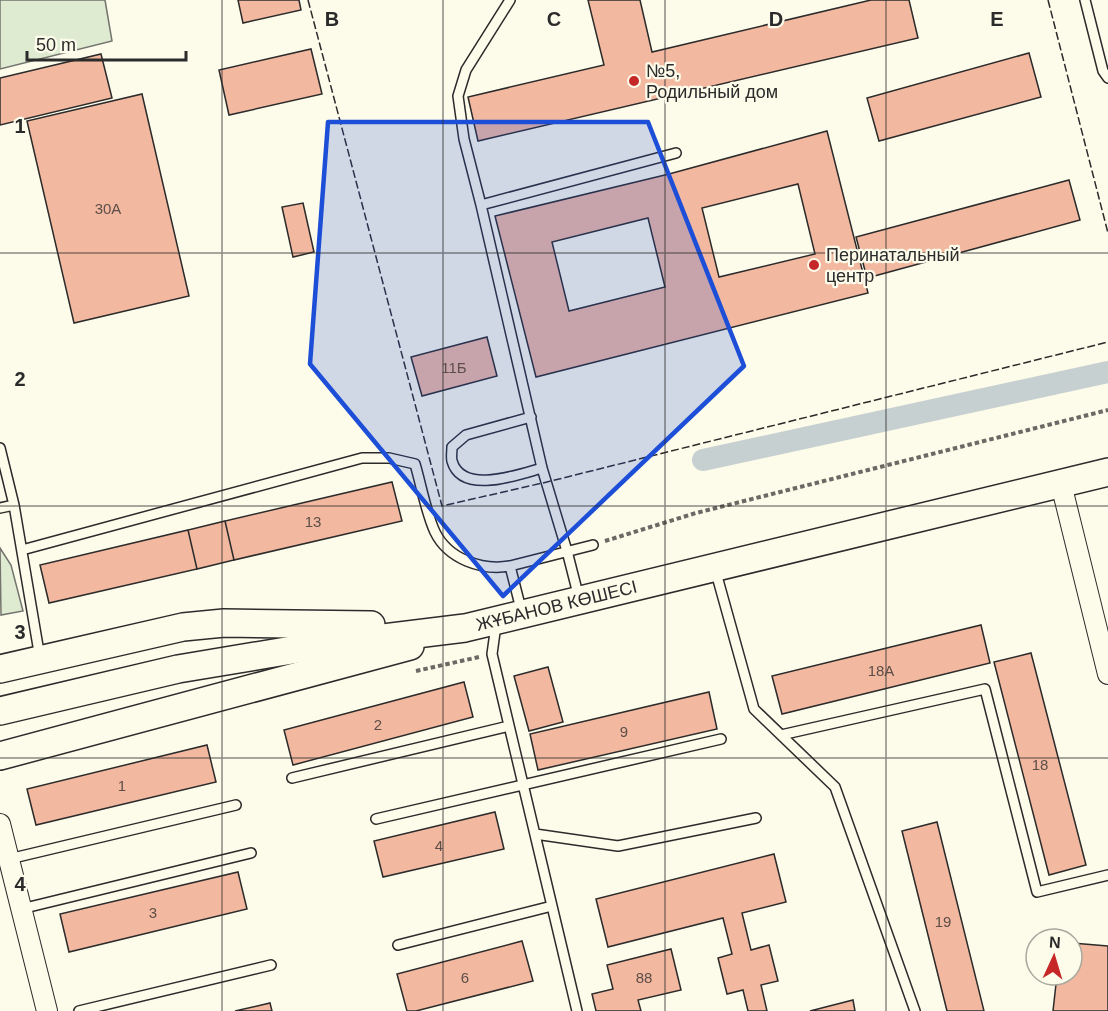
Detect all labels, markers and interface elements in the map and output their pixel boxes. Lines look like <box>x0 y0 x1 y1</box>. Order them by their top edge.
text: B <box>325 8 339 30</box>
text: C <box>547 8 561 30</box>
text: D <box>769 8 783 30</box>
text: E <box>990 8 1004 30</box>
scale bar <box>27 24 186 62</box>
text: 50 m <box>36 35 76 55</box>
place label: №5, Родильный дом <box>646 61 778 102</box>
marker: №5, Родильный дом <box>627 74 641 88</box>
text: 1 <box>14 115 26 137</box>
house number: 30А <box>95 200 121 217</box>
place label: Перинатальный центр <box>826 245 959 286</box>
marker: Перинатальный центр <box>807 258 821 272</box>
house number: 11Б <box>441 359 467 376</box>
text: 2 <box>14 368 26 390</box>
house number: 13 <box>305 513 321 530</box>
street label: ЖҰБАНОВ КӨШЕСІ <box>474 577 639 635</box>
text: 3 <box>14 621 26 643</box>
house number: 18А <box>868 662 894 679</box>
house number: 2 <box>374 716 382 733</box>
house number: 9 <box>620 723 628 740</box>
house number: 18 <box>1032 756 1048 773</box>
house number: 1 <box>118 777 126 794</box>
house number: 4 <box>435 837 443 854</box>
text: 4 <box>14 873 26 895</box>
house number: 3 <box>149 904 157 921</box>
house number: 19 <box>935 913 951 930</box>
north arrow <box>1024 927 1084 987</box>
text: N <box>1049 934 1061 951</box>
house number: 6 <box>461 969 469 986</box>
house number: 88 <box>636 969 652 986</box>

